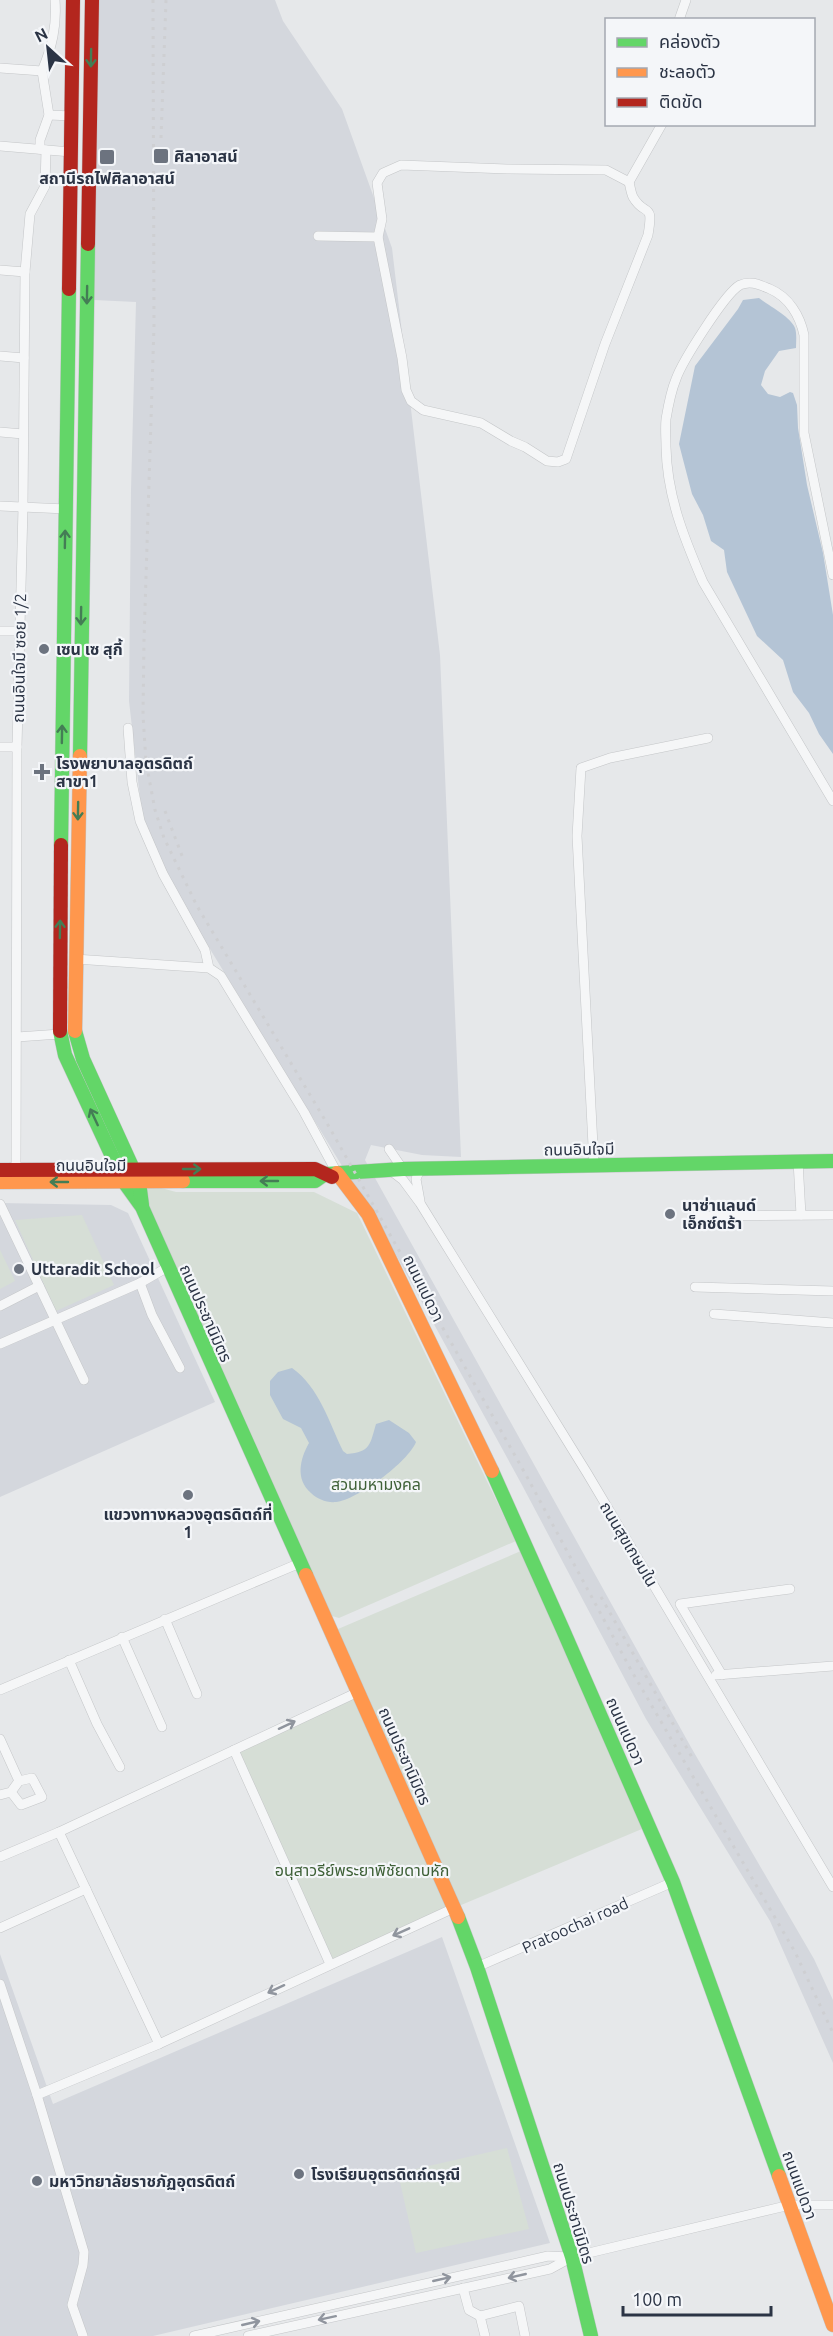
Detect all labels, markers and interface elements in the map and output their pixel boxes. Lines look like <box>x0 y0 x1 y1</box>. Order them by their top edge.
north arrow <box>18 18 78 78</box>
legend <box>605 18 815 126</box>
text: N <box>32 24 51 45</box>
text: คล่องตัว <box>659 31 721 51</box>
one-way arrow <box>85 48 97 68</box>
text: ชะลอตัว <box>659 61 716 81</box>
text: ติดขัด <box>659 91 702 111</box>
marker: ศิลาอาสน์ <box>152 147 170 165</box>
place label: ศิลาอาสน์ <box>174 147 238 165</box>
marker: สถานีรถไฟศิลาอาสน์ <box>98 148 116 166</box>
place label: สถานีรถไฟศิลาอาสน์ <box>39 169 175 187</box>
one-way arrow <box>81 285 92 305</box>
one-way arrow <box>60 529 71 549</box>
street label: ถนนอินใจมี ซอย 1/2 <box>9 593 29 723</box>
one-way arrow <box>75 606 87 626</box>
place label: เซน เซ สุกี้ <box>56 638 124 659</box>
marker: เซน เซ สุกี้ <box>37 642 51 656</box>
one-way arrow <box>57 724 68 744</box>
place label: โรงพยาบาลอุตรดิตถ์ สาขา1 <box>56 754 193 790</box>
marker: โรงพยาบาลอุตรดิตถ์ สาขา1 <box>33 763 51 781</box>
one-way arrow <box>72 801 84 821</box>
one-way arrow <box>54 919 65 939</box>
one-way arrow <box>87 1108 99 1126</box>
street label: ถนนอินใจมี <box>543 1139 615 1159</box>
street label: ถนนอินใจมี <box>56 1156 126 1174</box>
one-way arrow <box>181 1163 201 1175</box>
one-way arrow <box>259 1175 279 1187</box>
one-way arrow <box>50 1176 70 1188</box>
place label: นาซ่าแลนด์ เอ็กซ์ตร้า <box>682 1196 756 1232</box>
marker: นาซ่าแลนด์ เอ็กซ์ตร้า <box>663 1207 677 1221</box>
street label: ถนนแปดวา <box>400 1252 448 1324</box>
place label: Uttaradit School <box>31 1260 155 1278</box>
street label: ถนนประชานิมิตร <box>176 1261 236 1365</box>
marker: Uttaradit School <box>12 1262 26 1276</box>
park label: สวนมหามงคล <box>331 1475 421 1493</box>
marker: แขวงทางหลวงอุตรดิตถ์ที่ 1 <box>181 1488 195 1502</box>
street label: ถนนสุขเกษมใน <box>596 1498 661 1590</box>
place label: แขวงทางหลวงอุตรดิตถ์ที่ 1 <box>103 1503 273 1541</box>
street label: ถนนแปดวา <box>603 1694 649 1768</box>
street label: ถนนประชานิมิตร <box>375 1704 435 1808</box>
one-way arrow <box>278 1719 296 1731</box>
park label: อนุสาวรีย์พระยาพิชัยดาบหัก <box>275 1861 449 1880</box>
street label: Pratoochai road <box>519 1894 631 1956</box>
one-way arrow <box>392 1927 410 1939</box>
one-way arrow <box>268 1984 286 1995</box>
street label: ถนนแปดวา <box>779 2148 821 2222</box>
street label: ถนนประชานิมิตร <box>550 2160 598 2266</box>
place label: โรงเรียนอุตรดิตถ์ดรุณี <box>311 2165 460 2184</box>
marker: โรงเรียนอุตรดิตถ์ดรุณี <box>292 2167 306 2181</box>
place label: มหาวิทยาลัยราชภัฏอุตรดิตถ์ <box>49 2172 235 2191</box>
marker: มหาวิทยาลัยราชภัฏอุตรดิตถ์ <box>30 2174 44 2188</box>
one-way arrow <box>508 2271 527 2282</box>
one-way arrow <box>432 2273 451 2285</box>
scale bar <box>623 2279 772 2317</box>
text: 100 m <box>632 2289 682 2309</box>
one-way arrow <box>317 2313 337 2324</box>
one-way arrow <box>242 2316 261 2328</box>

